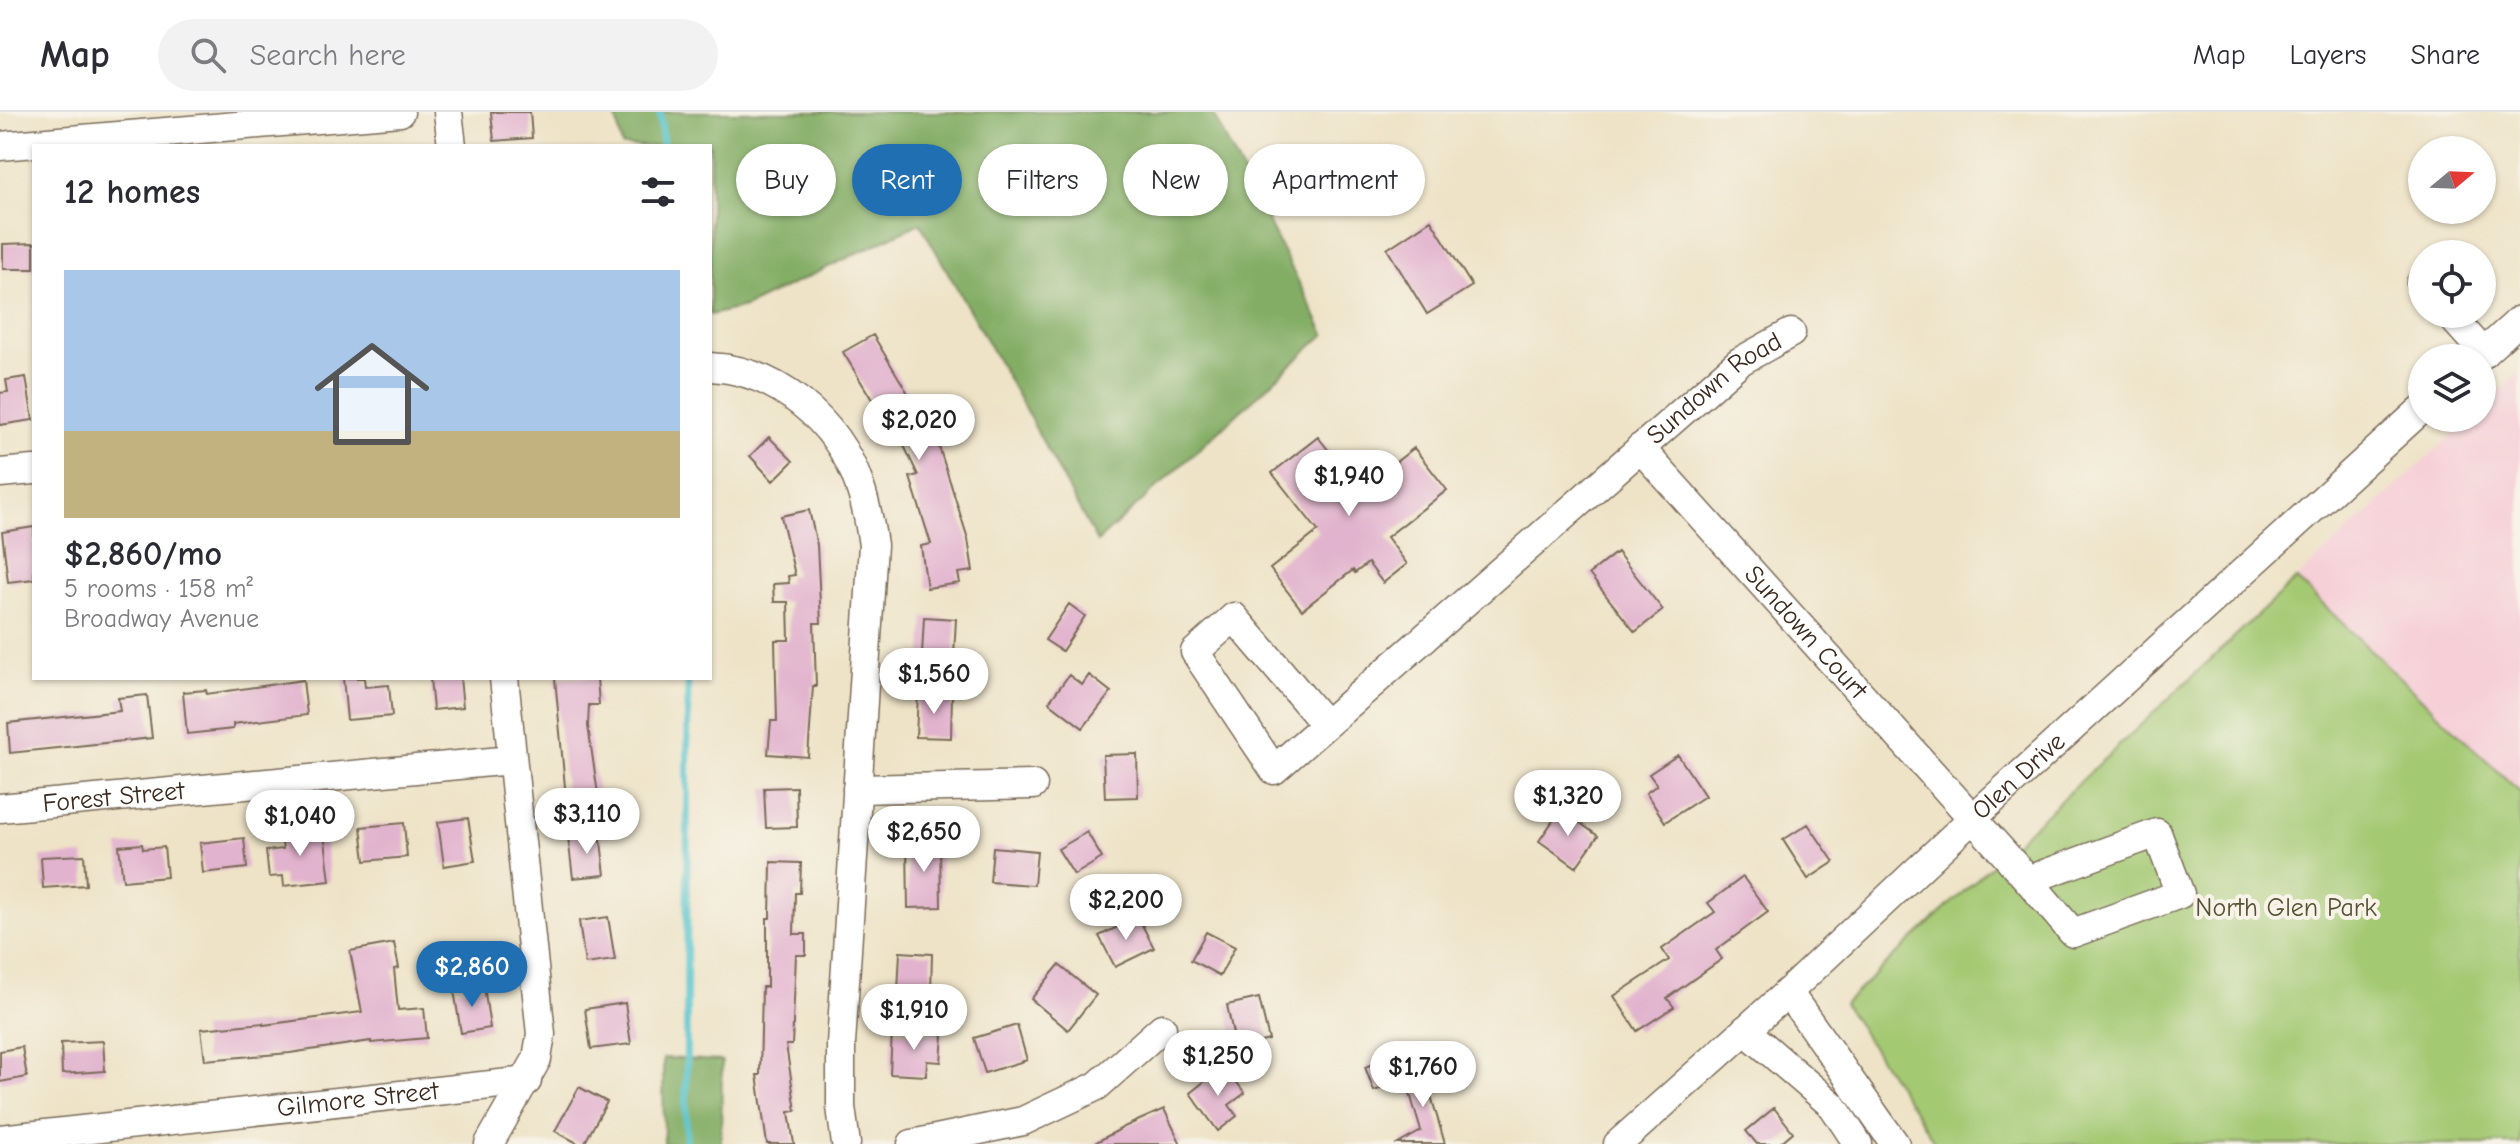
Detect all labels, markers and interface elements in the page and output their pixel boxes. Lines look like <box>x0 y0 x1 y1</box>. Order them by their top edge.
search box <box>158 19 718 91</box>
text: Map <box>40 33 110 77</box>
icon: search <box>186 33 230 77</box>
text: Search here <box>250 38 406 73</box>
text: Map <box>2193 39 2246 71</box>
text: Layers <box>2290 39 2366 71</box>
text: Share <box>2410 39 2480 71</box>
north arrow <box>2408 136 2496 224</box>
map controls <box>2408 136 2496 432</box>
chip: Buy <box>736 144 836 216</box>
chip: Rent <box>852 144 962 216</box>
chip: Filters <box>978 144 1107 216</box>
chip: New <box>1123 144 1228 216</box>
chip: Apartment <box>1244 144 1425 216</box>
icon: filters <box>636 170 680 214</box>
text: 12 homes <box>64 172 200 212</box>
button: locate <box>2408 240 2496 328</box>
icon: home <box>300 322 444 466</box>
street label: Sundown Road <box>1641 326 1787 451</box>
button: layers <box>2408 344 2496 432</box>
pin: $2,020 <box>854 394 984 462</box>
text: $2,020 <box>881 405 957 435</box>
pin: $1,940 <box>1284 450 1414 518</box>
text: $1,940 <box>1313 461 1385 491</box>
text: $2,860/mo <box>64 534 222 574</box>
street label: Sundown Court <box>1738 560 1874 706</box>
text: 5 rooms · 158 m² <box>64 574 253 604</box>
text: Broadway Avenue <box>64 604 259 634</box>
pin: $1,560 <box>869 648 999 716</box>
text: $1,560 <box>897 659 971 689</box>
street label: Olen Drive <box>1966 727 2071 826</box>
pin: $1,320 <box>1503 770 1633 838</box>
street label: Forest Street <box>41 776 187 819</box>
text: $1,320 <box>1532 781 1604 811</box>
pin: $3,110 <box>522 788 652 856</box>
pin: $1,040 <box>235 790 365 858</box>
text: $3,110 <box>553 799 621 829</box>
text: $1,040 <box>264 801 336 831</box>
pin: $2,650 <box>859 806 989 874</box>
text: $2,650 <box>886 817 962 847</box>
pin: $2,200 <box>1061 874 1191 942</box>
text: $2,200 <box>1088 885 1164 915</box>
park label: North Glen Park <box>2195 893 2377 923</box>
pin: $2,860 <box>407 941 537 1009</box>
text: $2,860 <box>434 952 510 982</box>
pin: $1,910 <box>849 984 979 1052</box>
text: $1,910 <box>879 995 949 1025</box>
pin: $1,250 <box>1153 1030 1283 1098</box>
text: $1,250 <box>1182 1041 1254 1071</box>
pin: $1,760 <box>1358 1041 1488 1109</box>
text: $1,760 <box>1388 1052 1458 1082</box>
street label: Gilmore Street <box>276 1076 442 1123</box>

